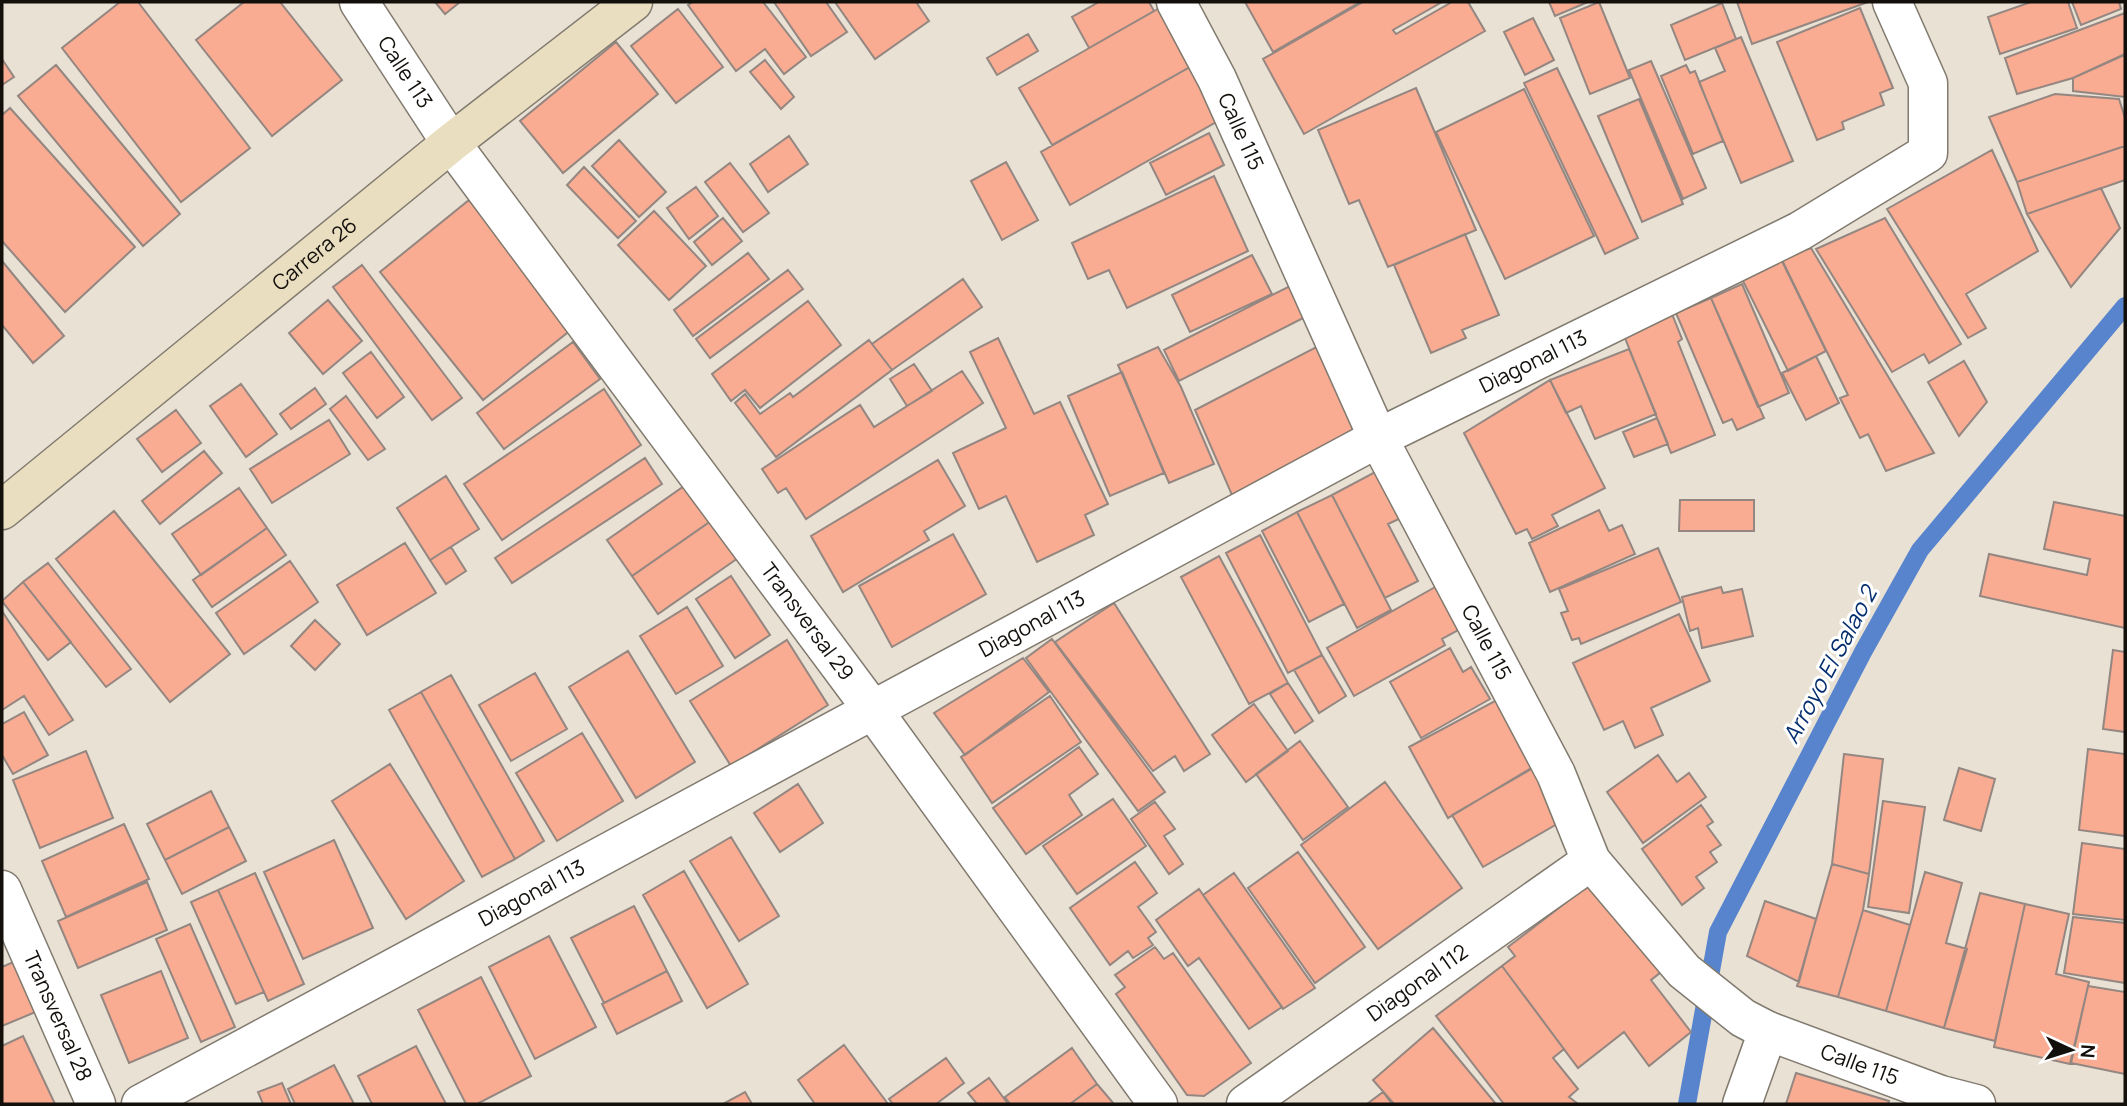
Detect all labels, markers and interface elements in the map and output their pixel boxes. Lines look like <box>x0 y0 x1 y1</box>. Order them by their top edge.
street label: Calle 113 <box>372 30 440 113</box>
street label: Calle 115 <box>1212 88 1271 174</box>
street label: Carrera 26 <box>266 210 363 297</box>
street label: Diagonal 113 <box>1474 323 1592 399</box>
street label: Transversal 29 <box>755 557 861 686</box>
water label: Arroyo El Salao 2 <box>1774 578 1885 749</box>
street label: Diagonal 113 <box>974 583 1090 663</box>
street label: Calle 115 <box>1456 599 1519 685</box>
street label: Diagonal 113 <box>473 853 590 933</box>
street label: Diagonal 112 <box>1361 937 1473 1027</box>
street label: Transversal 28 <box>18 947 99 1085</box>
north arrow <box>2036 1015 2106 1085</box>
street label: Calle 115 <box>1817 1037 1903 1091</box>
text: N <box>2075 1043 2101 1059</box>

